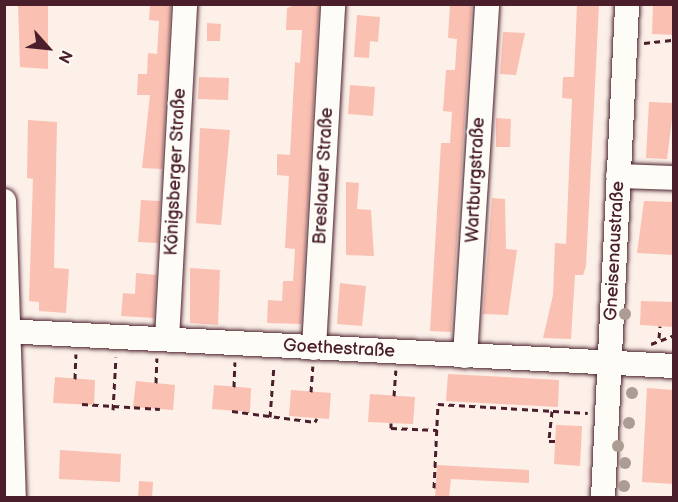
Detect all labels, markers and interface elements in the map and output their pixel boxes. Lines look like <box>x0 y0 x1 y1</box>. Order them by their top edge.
north arrow <box>18 18 78 78</box>
text: N <box>53 47 76 66</box>
street label: Königsberger Straße <box>161 88 191 256</box>
street label: Breslauer Straße <box>310 107 338 245</box>
street label: Wartburgstraße <box>462 117 490 243</box>
street label: Gneisenaustraße <box>601 181 629 321</box>
street label: Goethestraße <box>282 335 396 363</box>

